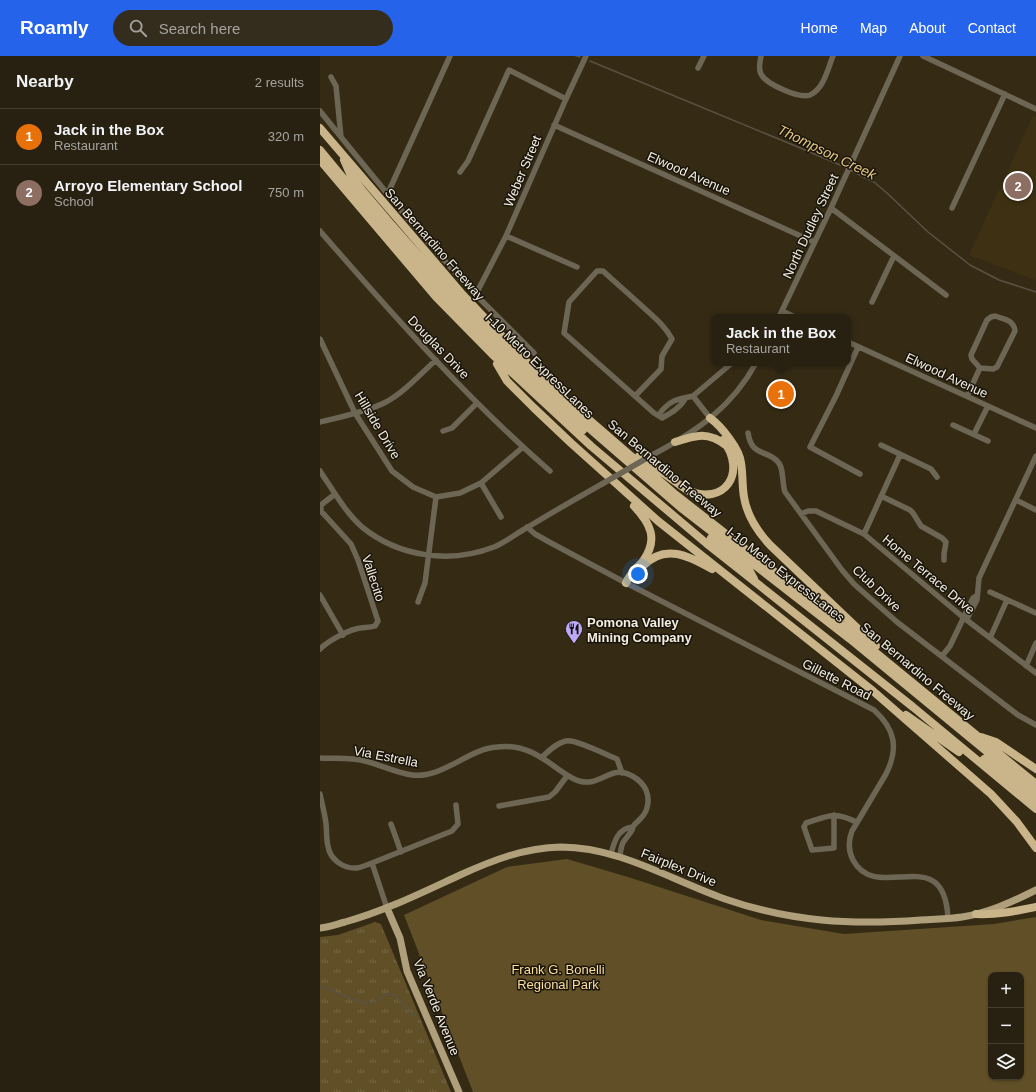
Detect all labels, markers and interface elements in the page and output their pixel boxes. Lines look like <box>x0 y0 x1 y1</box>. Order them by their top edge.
search box <box>113 10 393 46</box>
text: Roamly <box>20 17 89 38</box>
icon: search <box>127 17 149 39</box>
text: Search here <box>159 20 240 37</box>
text: Home <box>801 20 838 36</box>
text: Map <box>860 20 887 36</box>
text: About <box>909 20 946 36</box>
text: Contact <box>968 20 1016 36</box>
text: Nearby <box>16 72 74 91</box>
text: 2 results <box>255 75 304 90</box>
text: Jack in the Box <box>54 121 164 138</box>
water label: Thompson Creek <box>775 121 880 183</box>
text: 1 <box>25 129 33 144</box>
text: 320 m <box>268 129 304 144</box>
street label: Weber Street <box>501 133 544 209</box>
text: Restaurant <box>54 138 118 153</box>
street label: Elwood Avenue <box>645 148 733 198</box>
street label: North Dudley Street <box>780 171 842 281</box>
pin: 2 <box>1005 171 1031 201</box>
text: Arroyo Elementary School <box>54 177 242 194</box>
text: 2 <box>25 185 33 200</box>
text: 750 m <box>268 185 304 200</box>
street label: San Bernardino Freeway <box>382 185 488 304</box>
text: School <box>54 194 94 209</box>
street label: I-10 Metro ExpressLanes <box>482 310 597 422</box>
street label: Douglas Drive <box>405 313 472 382</box>
popup <box>711 314 851 366</box>
text: Jack in the Box <box>726 324 836 341</box>
text: Restaurant <box>726 341 790 356</box>
street label: Elwood Avenue <box>903 350 990 401</box>
pin: 1 <box>768 379 794 409</box>
street label: Hillside Drive <box>352 389 404 462</box>
street label: San Bernardino Freeway <box>605 416 725 521</box>
street label: I-10 Metro ExpressLanes <box>724 524 848 625</box>
street label: Home Terrace Drive <box>880 532 978 617</box>
street label: Vallecito <box>359 553 388 603</box>
street label: Club Drive <box>849 562 904 615</box>
your location <box>628 564 648 584</box>
place label: Pomona Valley Mining Company <box>587 615 692 645</box>
restaurant icon: Pomona Valley Mining Company <box>564 619 584 644</box>
street label: San Bernardino Freeway <box>858 619 978 724</box>
street label: Gillette Road <box>800 656 874 703</box>
street label: Via Estrella <box>352 743 420 770</box>
street label: Fairplex Drive <box>639 845 719 889</box>
street label: Via Verde Avenue <box>410 957 463 1058</box>
park label: Frank G. Bonelli Regional Park <box>511 962 605 992</box>
map controls <box>988 972 1024 1080</box>
button: + <box>988 972 1024 1008</box>
button: − <box>988 1008 1024 1044</box>
button: layers <box>988 1044 1024 1080</box>

